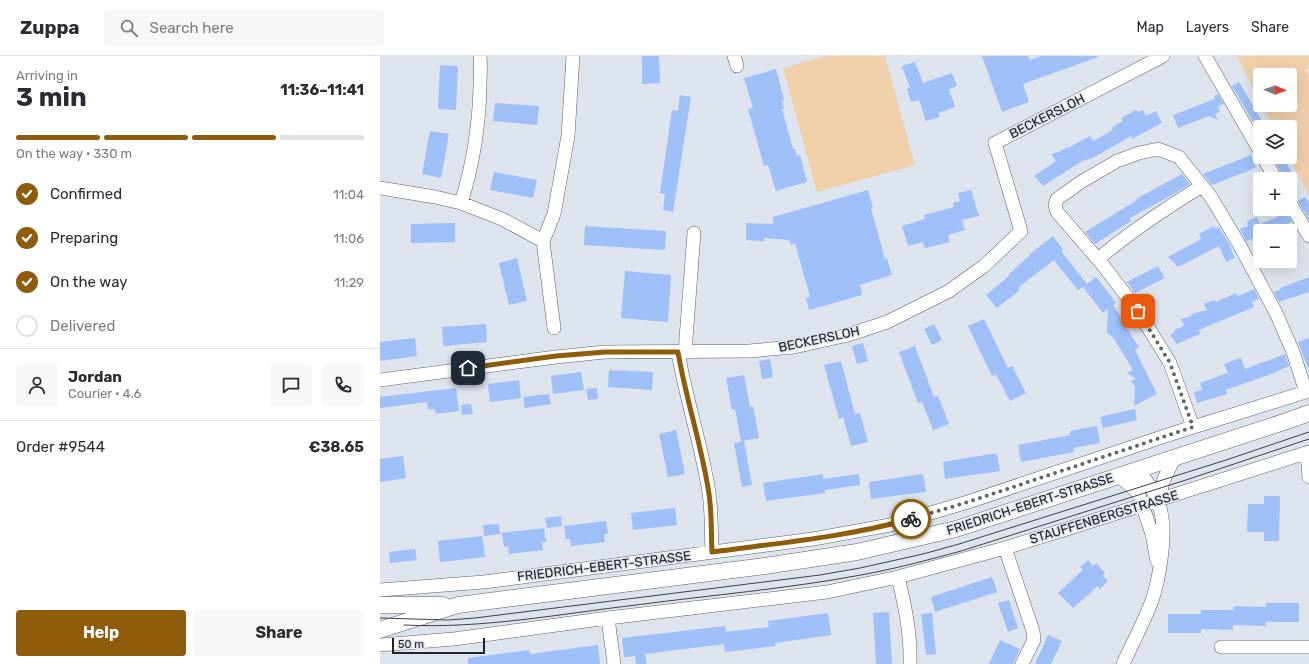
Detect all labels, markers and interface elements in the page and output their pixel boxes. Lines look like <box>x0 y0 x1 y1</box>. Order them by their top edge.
search box <box>104 10 384 46</box>
text: Zuppa <box>20 16 80 39</box>
icon: search <box>118 17 140 39</box>
text: Search here <box>150 19 234 37</box>
text: Map <box>1137 19 1164 36</box>
text: Layers <box>1186 19 1229 36</box>
text: Share <box>1251 19 1289 36</box>
text: Arriving in <box>16 68 78 83</box>
north arrow <box>1253 68 1297 112</box>
map controls <box>1253 68 1297 268</box>
text: 11:36–11:41 <box>280 81 364 99</box>
text: 3 min <box>16 82 87 113</box>
street label: BECKERSLOH <box>1007 91 1087 141</box>
button: layers <box>1253 120 1297 164</box>
text: On the way · 330 m <box>16 146 132 161</box>
button: + <box>1253 172 1297 216</box>
icon: check <box>16 183 38 205</box>
text: Confirmed <box>50 185 122 203</box>
text: 11:04 <box>333 187 364 202</box>
button: − <box>1253 224 1297 268</box>
icon: check <box>16 227 38 249</box>
text: Preparing <box>50 229 118 247</box>
text: 11:06 <box>333 231 364 246</box>
icon: check <box>16 271 38 293</box>
text: On the way <box>50 273 128 291</box>
text: 11:29 <box>334 275 364 290</box>
pin <box>1121 294 1155 328</box>
icon: bag <box>1127 300 1149 322</box>
text: Delivered <box>50 317 115 335</box>
street label: BECKERSLOH <box>777 323 861 355</box>
pin <box>451 351 485 385</box>
icon: home <box>457 357 479 379</box>
button: person <box>16 364 58 406</box>
button: chat <box>270 364 312 406</box>
button: phone <box>322 364 364 406</box>
text: Jordan <box>68 368 122 386</box>
text: Courier · 4.6 <box>68 386 141 401</box>
text: Order #9544 <box>16 438 105 456</box>
text: €38.65 <box>309 438 364 456</box>
street label: FRIEDRICH-EBERT-STRASSE <box>945 470 1116 538</box>
street label: STAUFFENBERGSTRASSE <box>1028 487 1180 547</box>
courier <box>891 499 931 539</box>
icon: bike <box>900 508 922 530</box>
street label: FRIEDRICH-EBERT-STRASSE <box>516 548 692 584</box>
button: Help <box>16 610 186 656</box>
button: Share <box>194 610 364 656</box>
scale bar <box>392 636 485 655</box>
text: 50 m <box>398 638 424 651</box>

